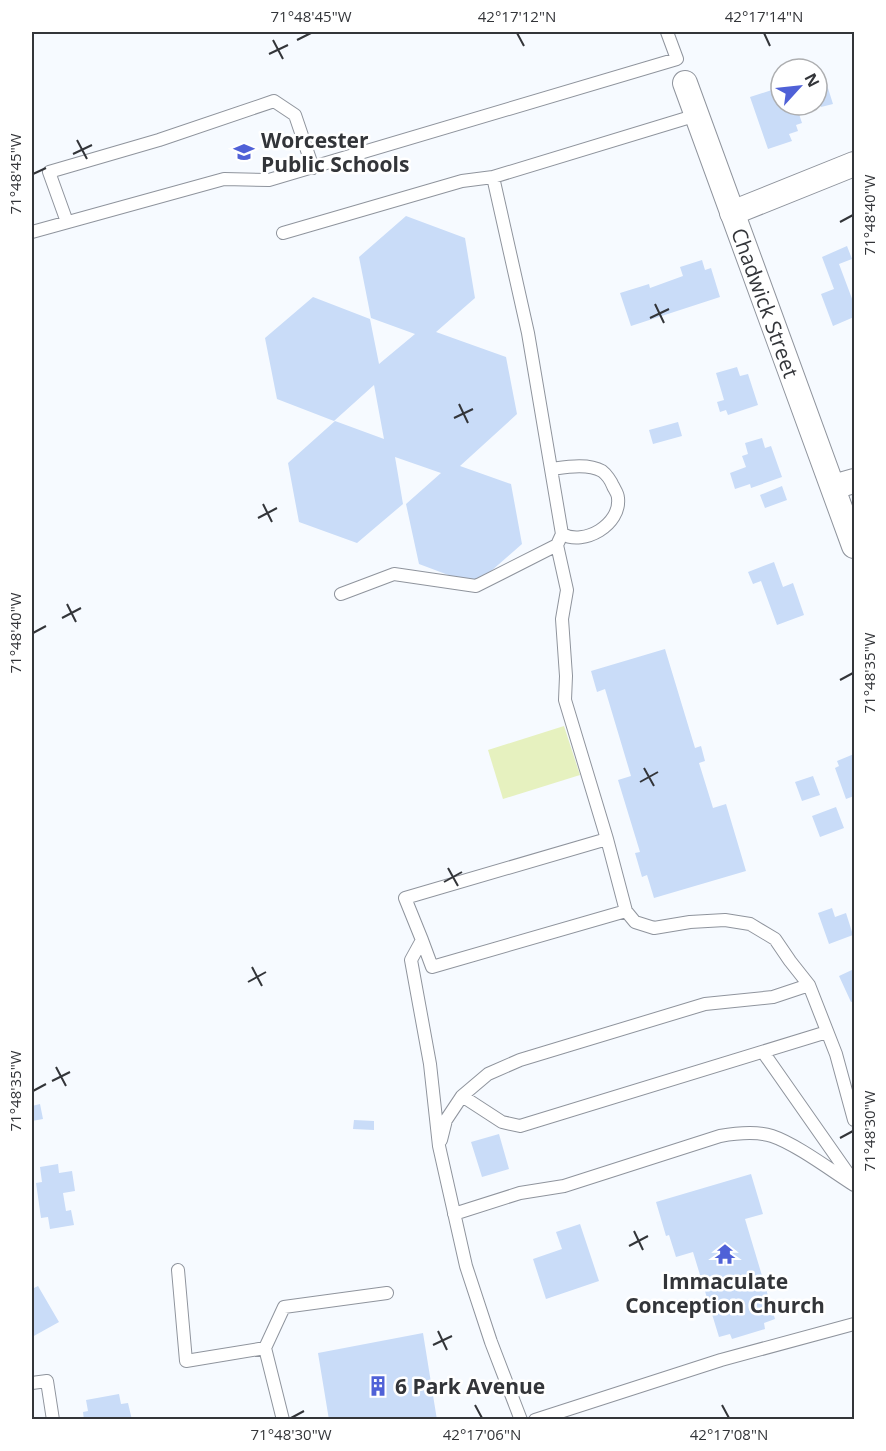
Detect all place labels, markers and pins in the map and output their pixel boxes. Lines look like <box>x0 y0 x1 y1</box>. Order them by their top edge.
place label: Worcester Public Schools <box>261 126 409 178</box>
school or university icon: Worcester Public Schools <box>232 140 256 164</box>
temple icon: Immaculate Conception Church <box>713 1242 737 1266</box>
place label: Immaculate Conception Church <box>625 1267 825 1319</box>
place label: 6 Park Avenue <box>395 1372 545 1400</box>
building icon: 6 Park Avenue <box>366 1374 390 1398</box>

